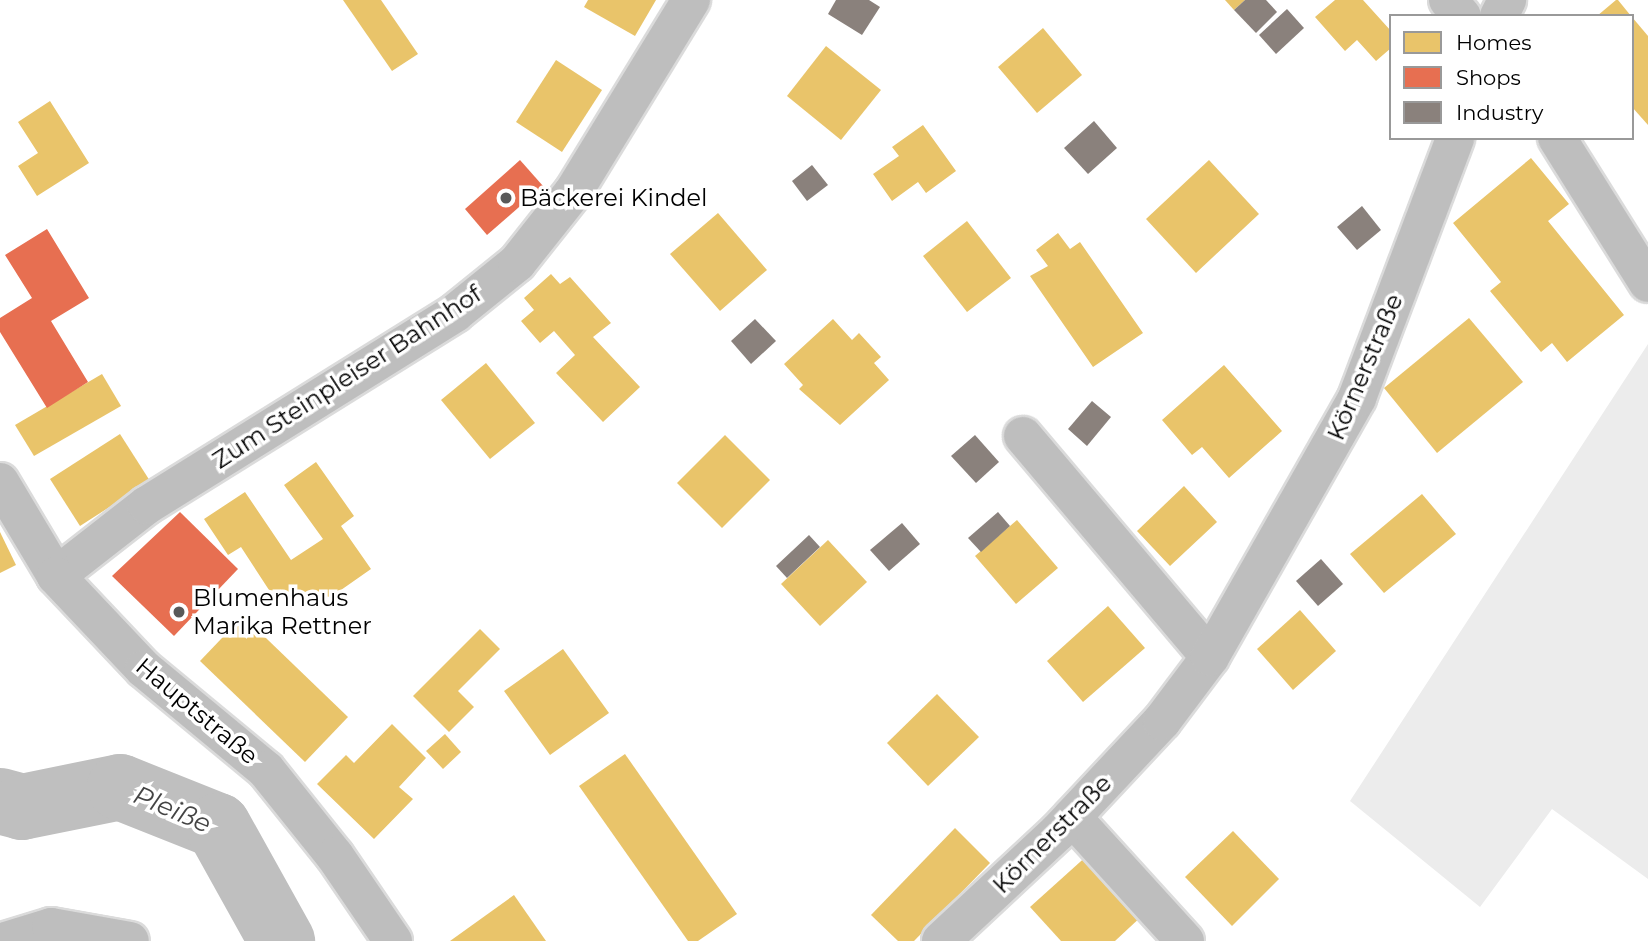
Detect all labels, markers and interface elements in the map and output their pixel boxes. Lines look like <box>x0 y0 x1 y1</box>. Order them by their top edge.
legend <box>1389 14 1634 140</box>
text: Homes <box>1456 30 1531 55</box>
text: Shops <box>1456 65 1521 90</box>
text: Industry <box>1456 100 1543 125</box>
place label: Bäckerei Kindel <box>520 184 707 212</box>
marker: Bäckerei Kindel <box>498 190 514 206</box>
street label: Zum Steinpleiser Bahnhof <box>207 279 487 475</box>
street label: Körnerstraße <box>1321 290 1409 444</box>
place label: Blumenhaus Marika Rettner <box>193 584 372 640</box>
marker: Blumenhaus Marika Rettner <box>171 604 187 620</box>
street label: Hauptstraße <box>130 652 264 770</box>
street label: Körnerstraße <box>987 769 1117 899</box>
water label: Pleiße <box>128 780 216 840</box>

